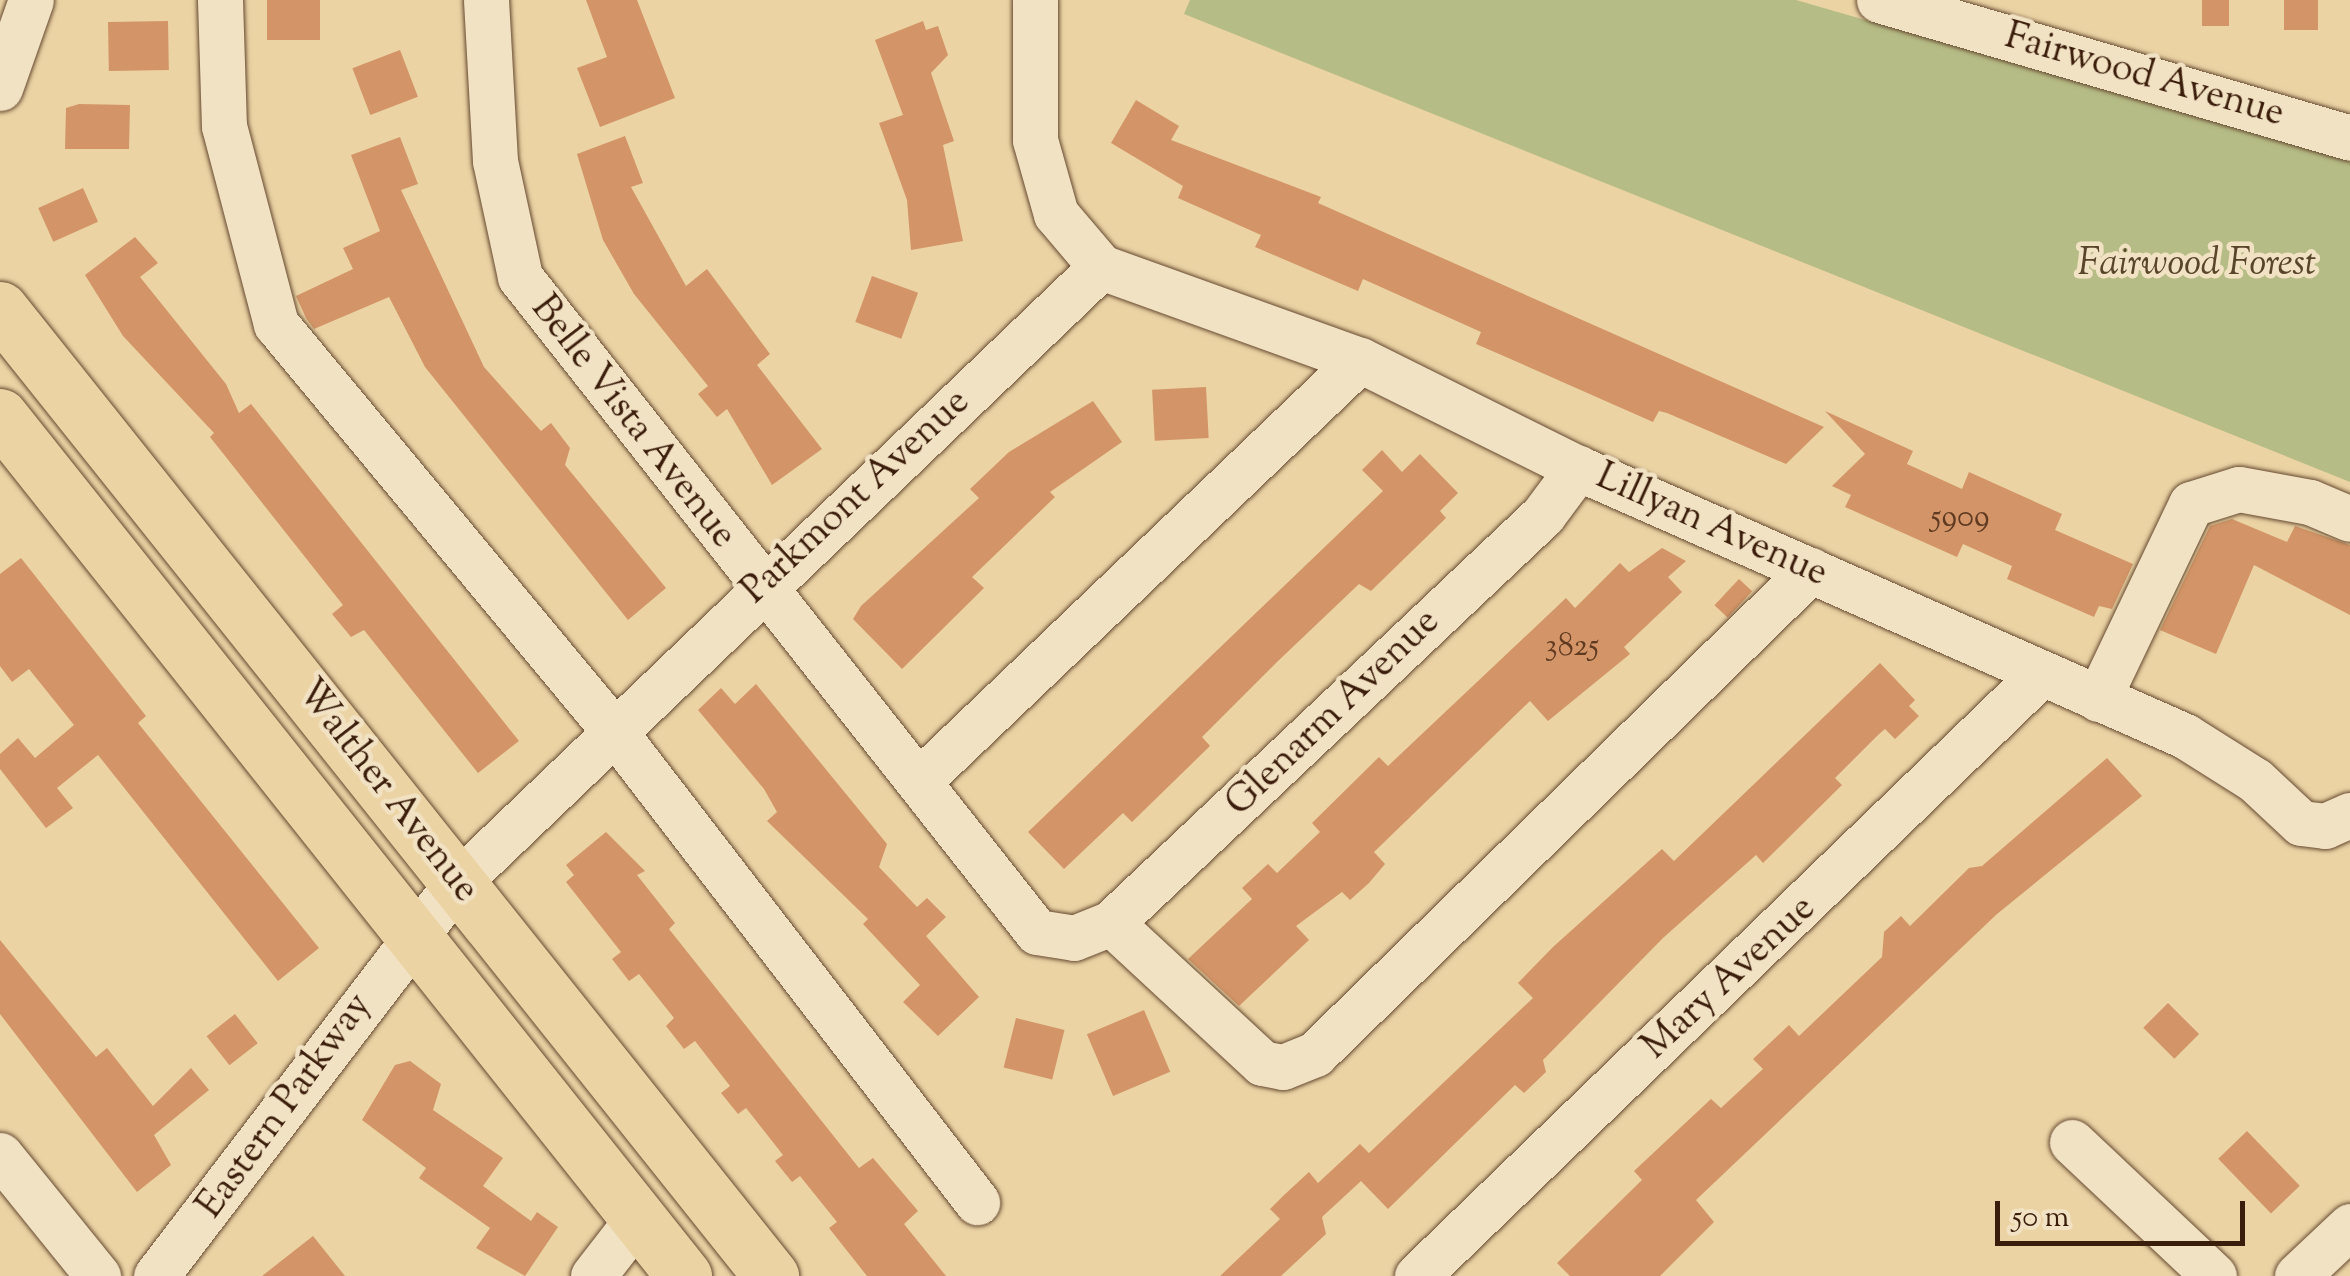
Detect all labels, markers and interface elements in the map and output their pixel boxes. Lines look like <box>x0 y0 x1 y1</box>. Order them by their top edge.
street label: Fairwood Avenue <box>1999 15 2289 139</box>
park label: Fairwood Forest <box>2078 243 2316 289</box>
street label: Belle Vista Avenue <box>519 288 745 558</box>
street label: Parkmont Avenue <box>734 381 980 615</box>
street label: Lillyan Avenue <box>1588 456 1834 598</box>
house number: 5909 <box>1931 499 1989 537</box>
street label: Glenarm Avenue <box>1218 601 1450 827</box>
house number: 3825 <box>1545 628 1599 666</box>
street label: Walther Avenue <box>285 672 487 912</box>
street label: Mary Avenue <box>1634 887 1826 1071</box>
street label: Eastern Parkway <box>189 986 383 1228</box>
scale bar <box>2000 1181 2250 1243</box>
text: 50 m <box>2012 1197 2069 1240</box>

